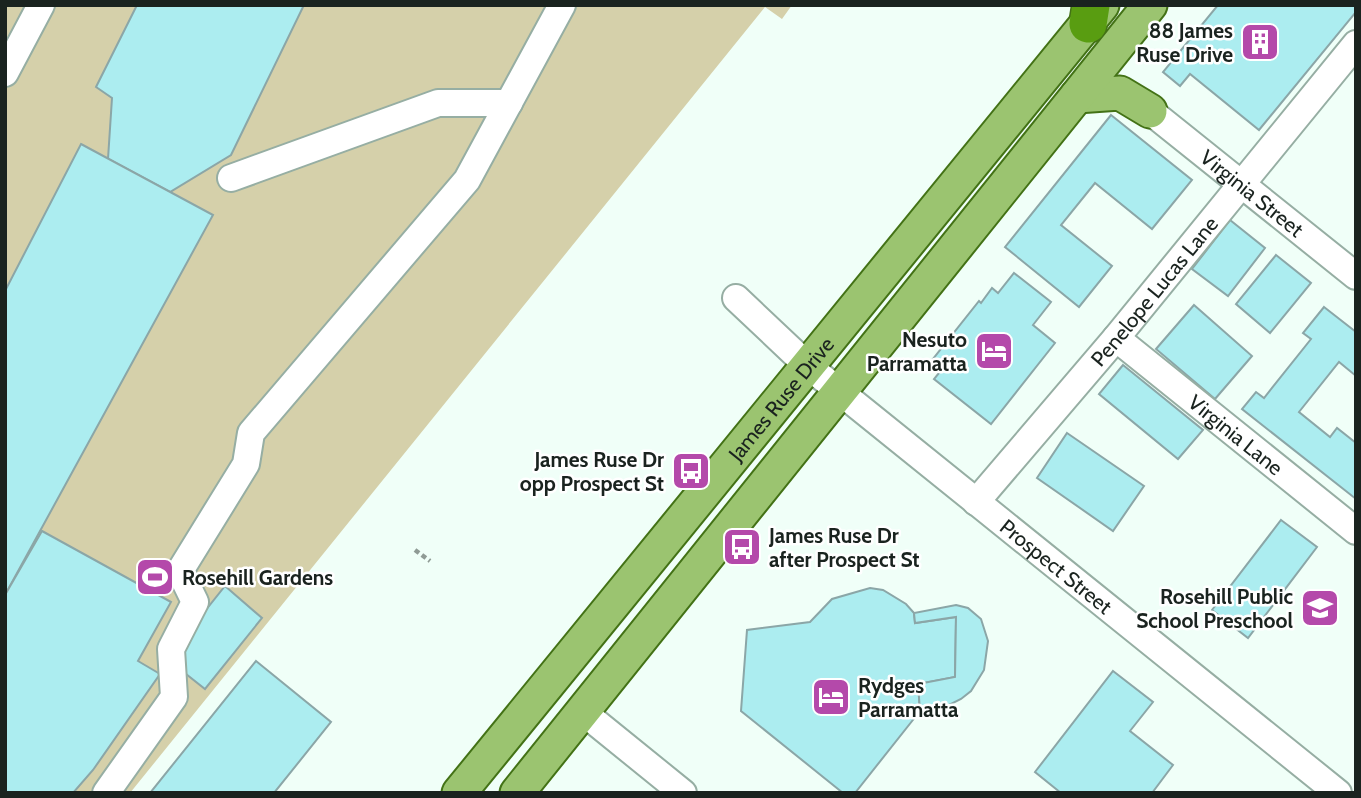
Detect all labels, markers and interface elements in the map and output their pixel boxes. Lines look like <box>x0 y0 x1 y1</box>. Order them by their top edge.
place label: 88 James Ruse Drive <box>1136 18 1233 67</box>
building icon: 88 James Ruse Drive <box>1239 21 1281 63</box>
street label: Virginia Street <box>1196 144 1309 242</box>
street label: Penelope Lucas Lane <box>1085 211 1223 371</box>
place label: Nesuto Parramatta <box>867 327 968 376</box>
hotel icon: Nesuto Parramatta <box>973 330 1015 372</box>
street label: James Ruse Drive <box>722 331 839 466</box>
street label: Virginia Lane <box>1184 389 1289 480</box>
place label: James Ruse Dr opp Prospect St <box>520 447 664 496</box>
bus stop icon: James Ruse Dr opp Prospect St <box>670 450 712 492</box>
street label: Prospect Street <box>995 514 1117 619</box>
place label: James Ruse Dr after Prospect St <box>768 523 920 572</box>
bus stop icon: James Ruse Dr after Prospect St <box>721 526 763 568</box>
sports icon: Rosehill Gardens <box>134 556 176 598</box>
place label: Rosehill Gardens <box>182 565 333 590</box>
place label: Rosehill Public School Preschool <box>1136 584 1293 633</box>
school or university icon: Rosehill Public School Preschool <box>1299 587 1341 629</box>
place label: Rydges Parramatta <box>858 673 959 722</box>
hotel icon: Rydges Parramatta <box>810 676 852 718</box>

